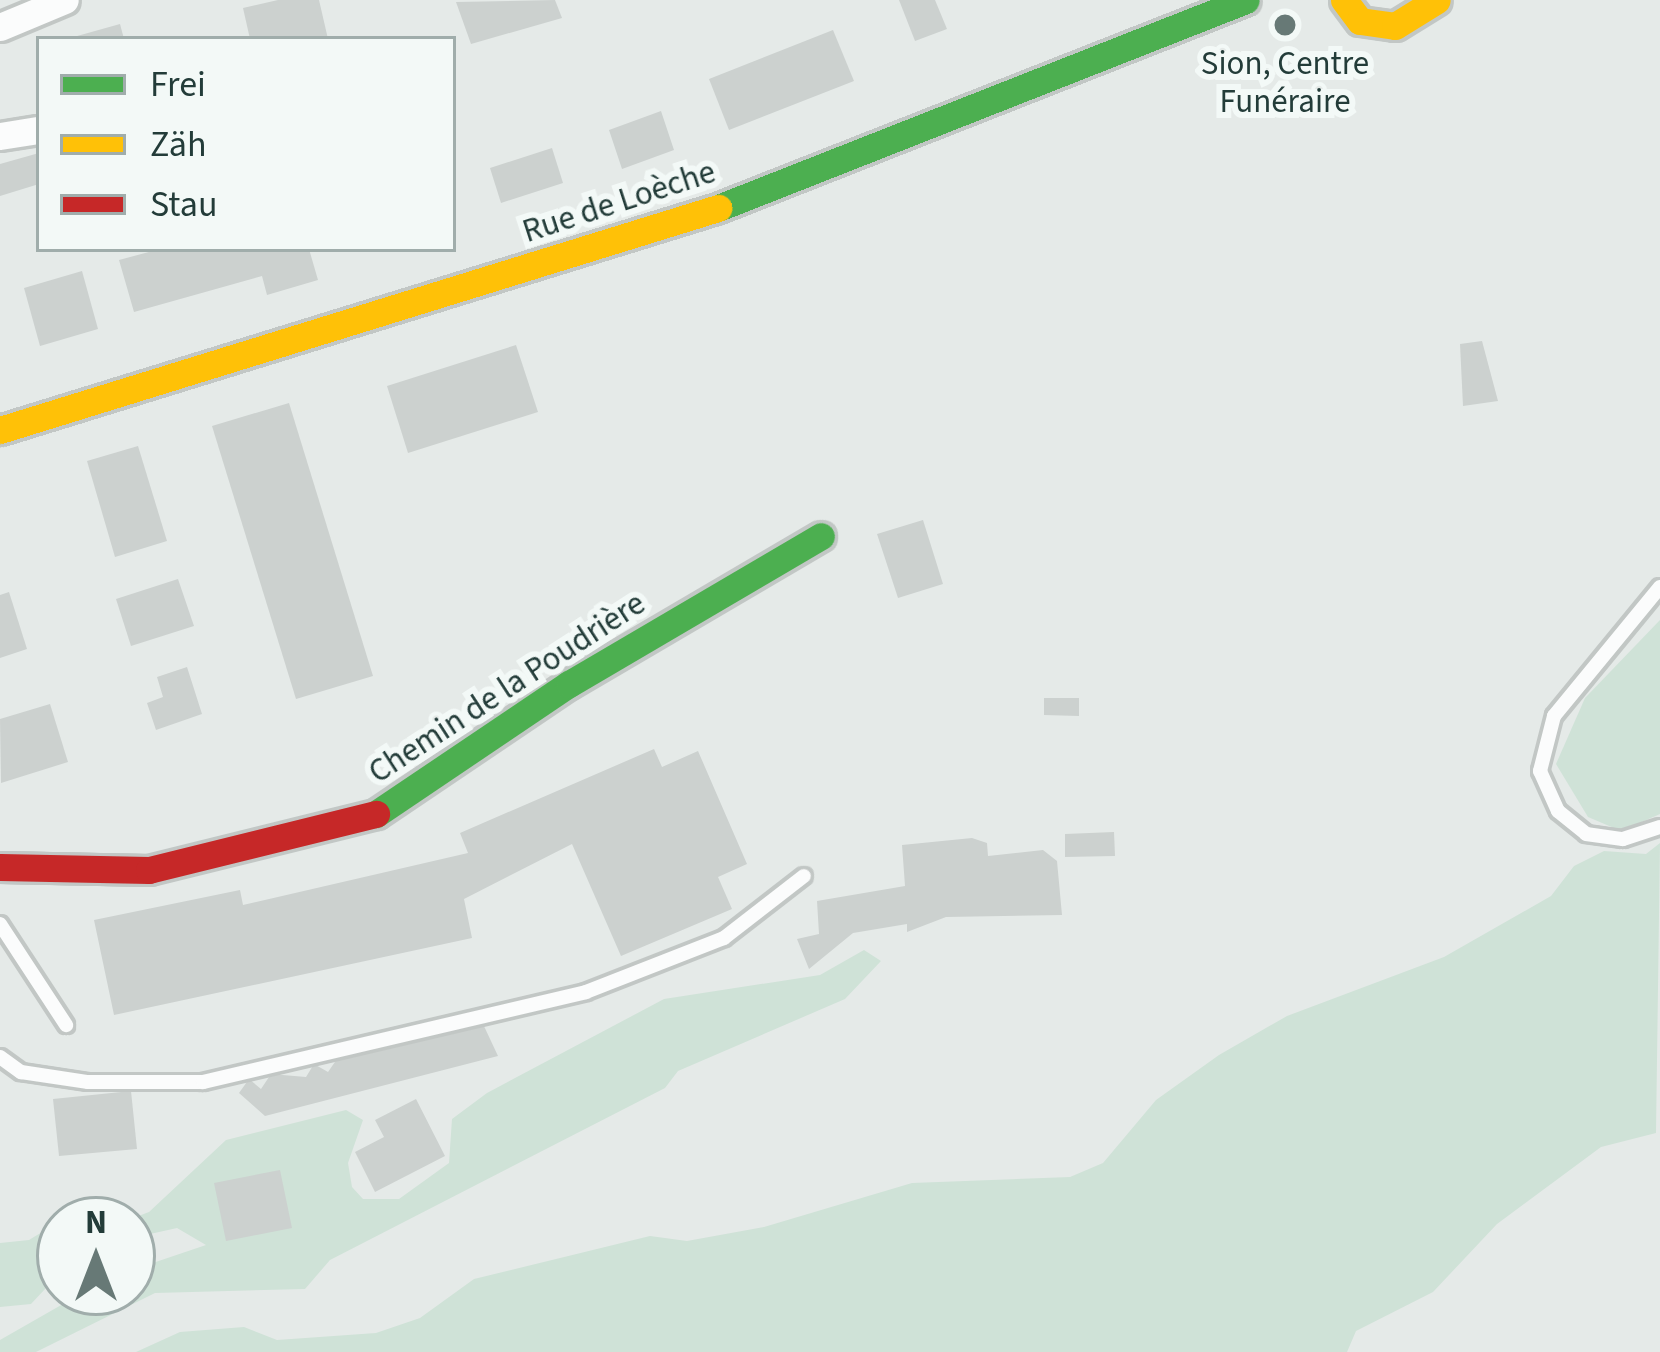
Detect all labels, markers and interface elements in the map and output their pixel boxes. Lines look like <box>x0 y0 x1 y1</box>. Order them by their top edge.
marker: Sion, Centre Funéraire <box>1272 12 1298 38</box>
legend <box>36 36 456 252</box>
place label: Sion, Centre Funéraire <box>1201 44 1369 122</box>
text: Frei <box>150 59 206 110</box>
text: Zäh <box>150 119 207 170</box>
street label: Rue de Loèche <box>518 152 720 252</box>
text: Stau <box>150 179 218 230</box>
street label: Chemin de la Poudrière <box>361 584 653 792</box>
north arrow <box>36 1196 156 1316</box>
text: N <box>85 1199 107 1246</box>

